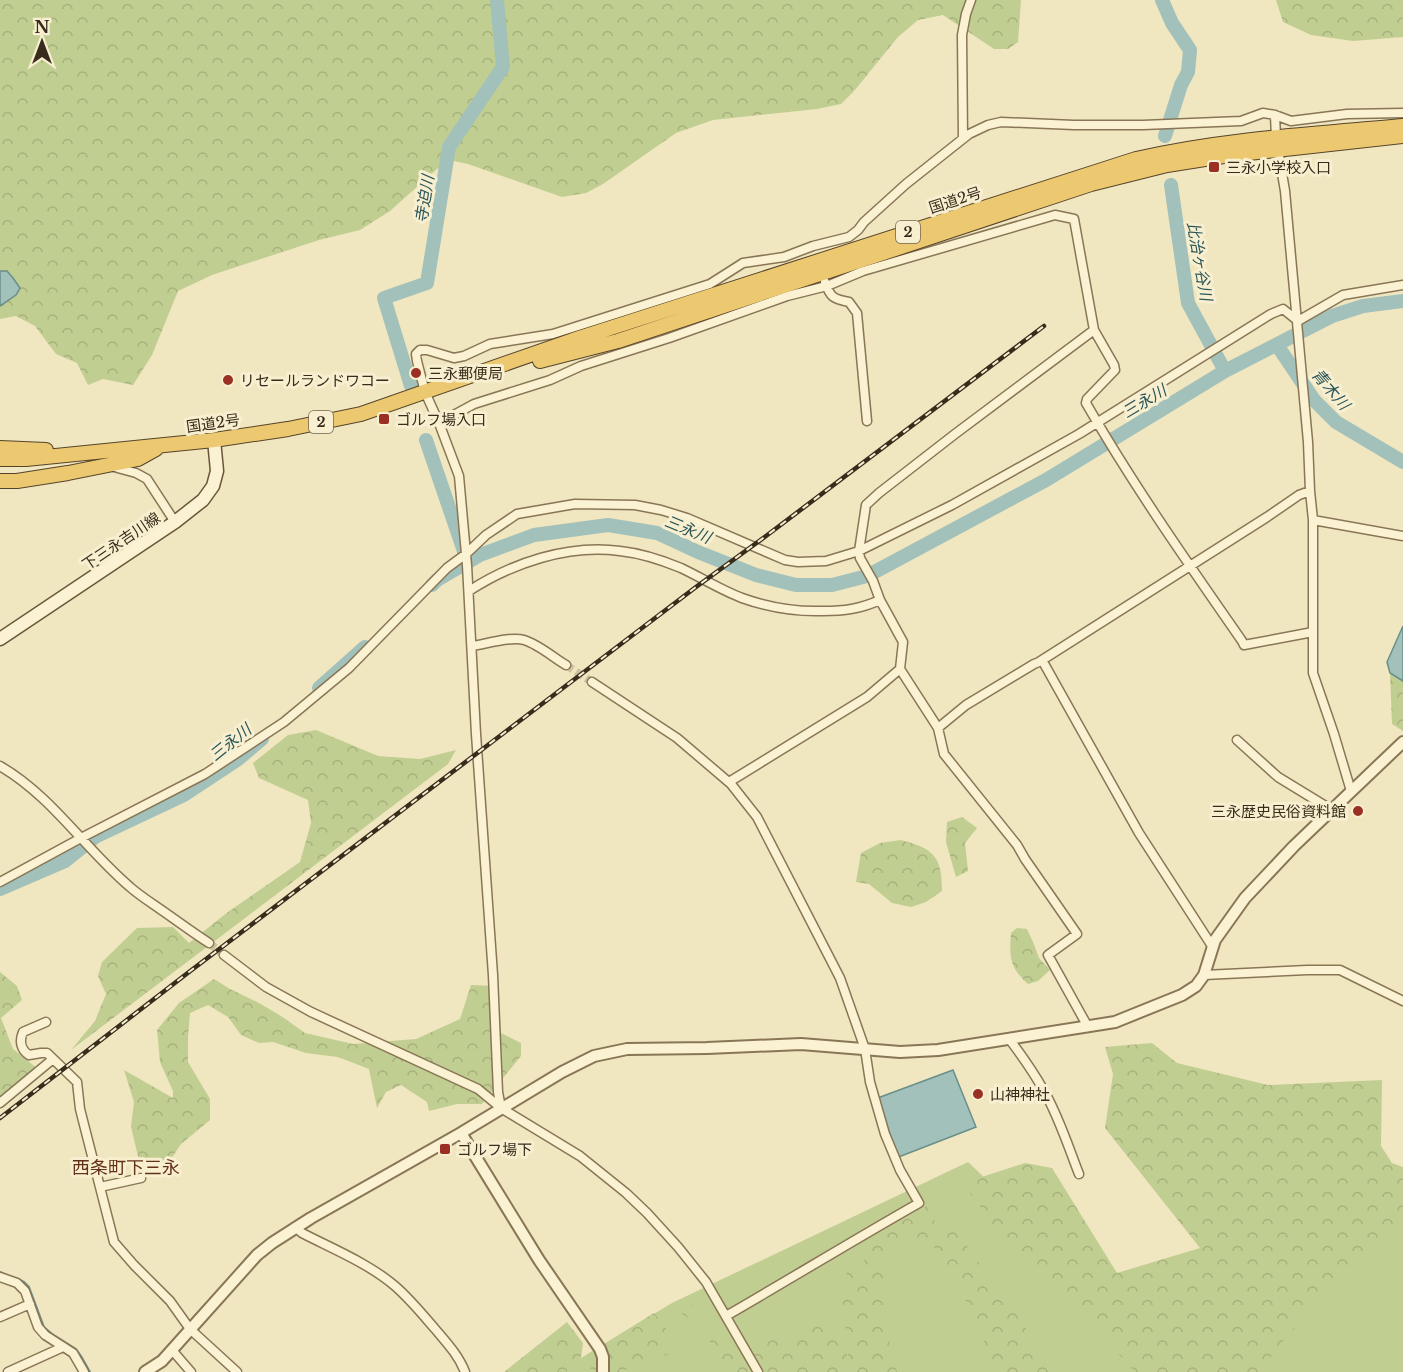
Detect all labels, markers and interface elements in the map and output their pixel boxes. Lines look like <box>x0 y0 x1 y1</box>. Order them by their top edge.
north arrow <box>12 12 72 72</box>
text: N <box>34 17 50 37</box>
place label: 三永小学校入口 <box>1226 158 1331 177</box>
marker: 三永小学校入口 <box>1207 160 1221 174</box>
water label: 寺迫川 <box>410 172 438 224</box>
street label: 国道2号 <box>926 183 984 217</box>
water label: 比治ヶ谷川 <box>1183 220 1217 304</box>
road number: 2 <box>896 221 920 243</box>
place label: 三永郵便局 <box>428 364 503 383</box>
water label: 青木川 <box>1308 364 1356 415</box>
marker: 三永郵便局 <box>409 366 423 380</box>
place label: リセールランドワコー <box>240 371 390 390</box>
marker: リセールランドワコー <box>221 373 235 387</box>
water label: 三永川 <box>1118 379 1171 422</box>
street label: 国道2号 <box>185 410 241 436</box>
place label: ゴルフ場入口 <box>396 410 486 429</box>
road number: 2 <box>309 411 333 433</box>
marker: ゴルフ場入口 <box>377 412 391 426</box>
street label: 下三永吉川線 <box>78 508 164 574</box>
water label: 三永川 <box>662 511 716 548</box>
water label: 三永川 <box>205 718 256 765</box>
place label: 三永歴史民俗資料館 <box>1211 802 1346 821</box>
marker: 三永歴史民俗資料館 <box>1351 804 1365 818</box>
place label: 山神神社 <box>990 1085 1050 1104</box>
marker: 山神神社 <box>971 1087 985 1101</box>
place label: ゴルフ場下 <box>457 1140 532 1159</box>
marker: ゴルフ場下 <box>438 1142 452 1156</box>
district label: 西条町下三永 <box>72 1157 180 1179</box>

